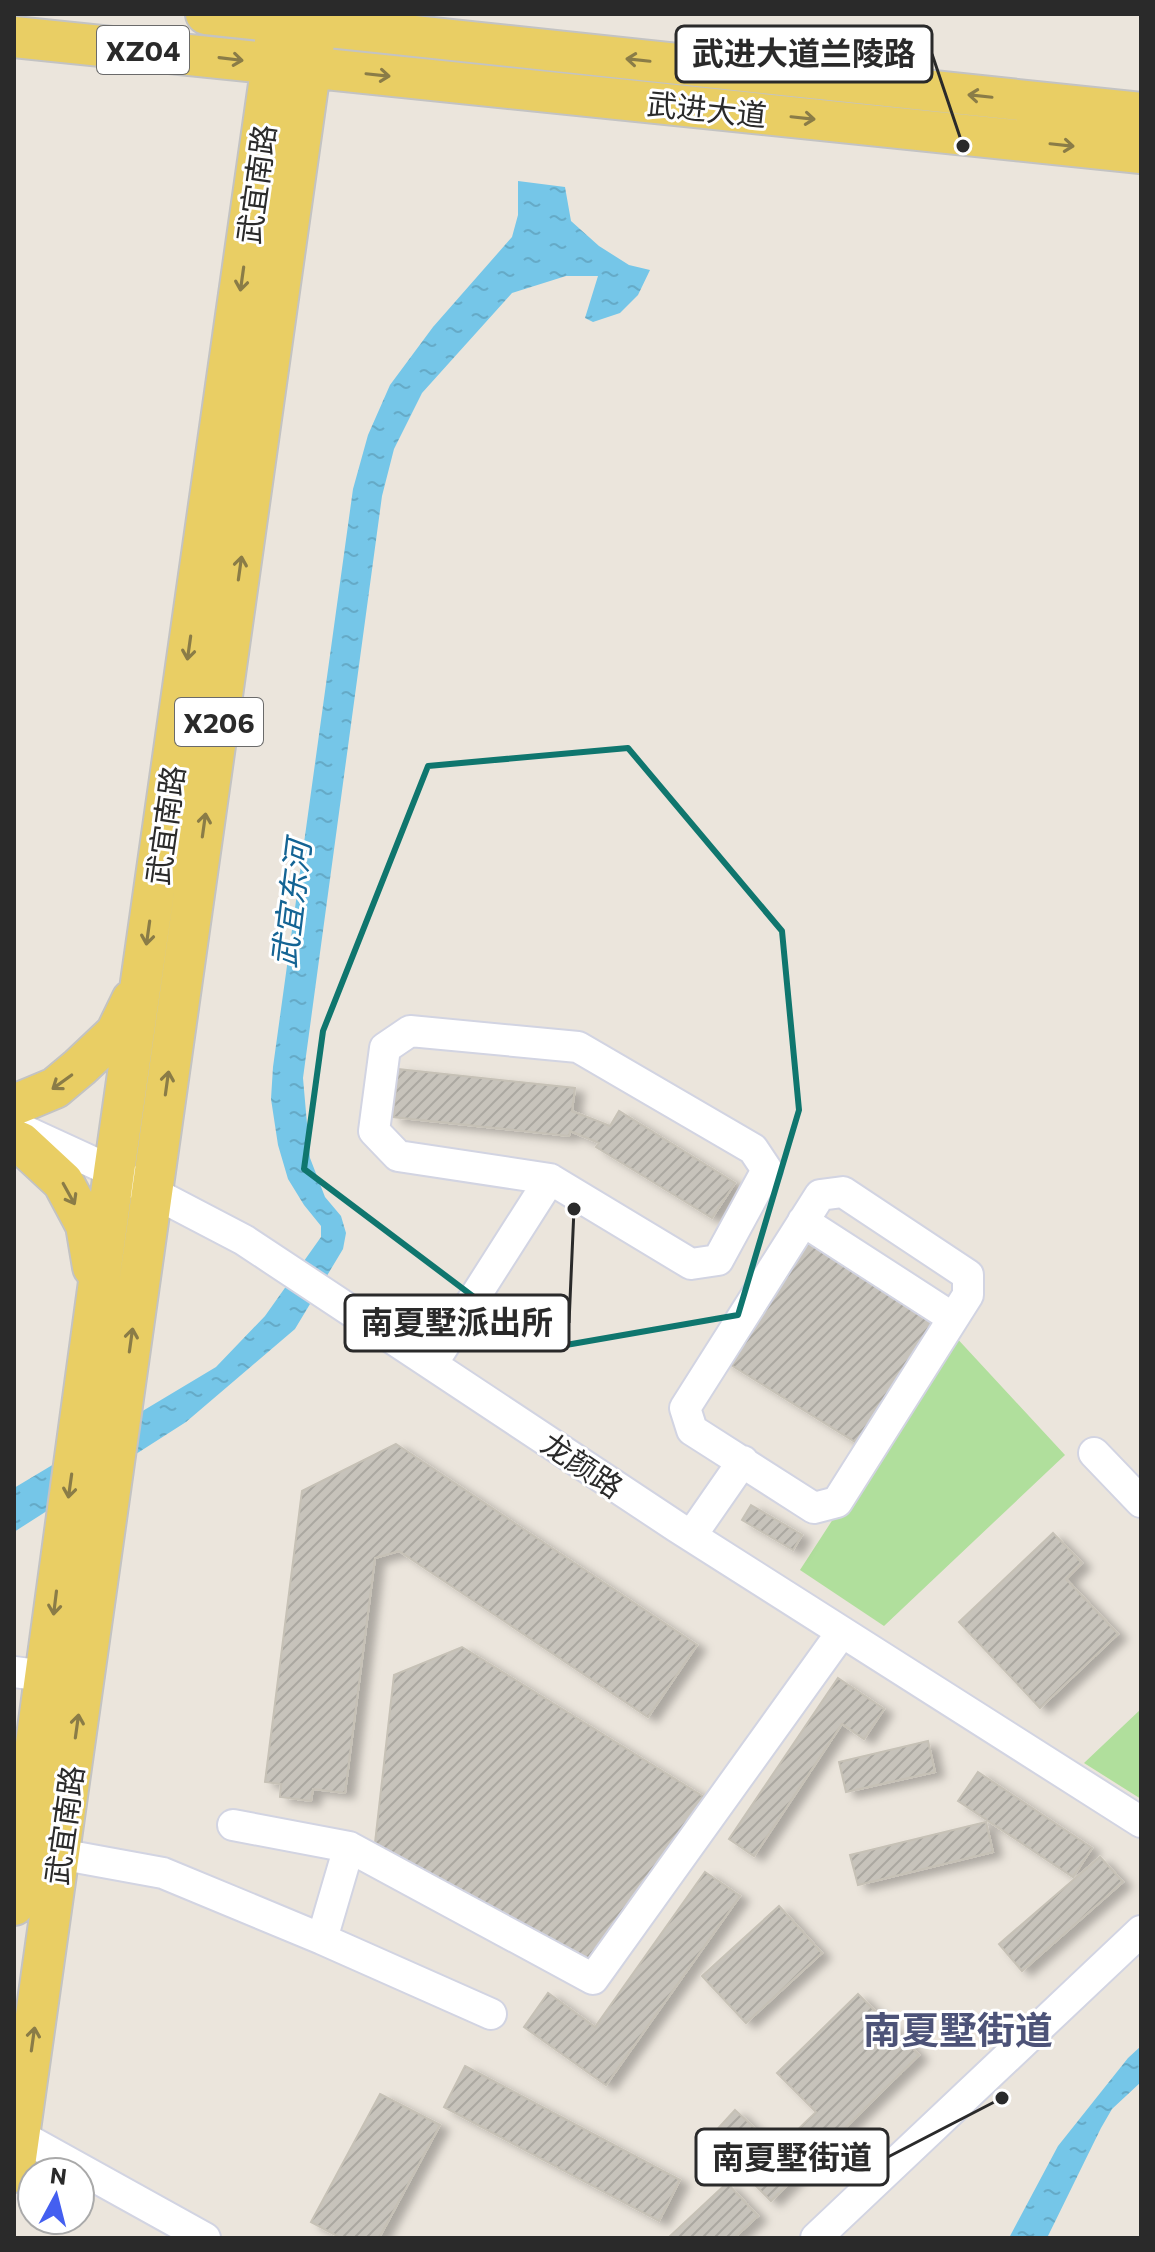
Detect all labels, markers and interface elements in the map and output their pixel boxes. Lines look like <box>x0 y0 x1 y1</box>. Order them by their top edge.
road number: XZ04 <box>97 26 189 74</box>
callout: 武进大道兰陵路 <box>676 26 932 82</box>
text: 武进大道兰陵路 <box>692 32 916 72</box>
one-way arrow <box>217 51 244 66</box>
one-way arrow <box>625 52 652 67</box>
one-way arrow <box>364 67 391 82</box>
street label: 武进大道 <box>645 83 769 133</box>
one-way arrow <box>967 88 994 103</box>
one-way arrow <box>789 111 816 126</box>
street label: 武宜南路 <box>228 122 282 246</box>
one-way arrow <box>1048 137 1075 152</box>
one-way arrow <box>234 265 249 292</box>
one-way arrow <box>233 555 248 582</box>
one-way arrow <box>181 634 196 660</box>
road number: X206 <box>175 698 263 746</box>
street label: 武宜南路 <box>137 763 191 887</box>
one-way arrow <box>197 813 212 839</box>
water label: 武宜东河 <box>262 832 318 970</box>
one-way arrow <box>140 920 155 945</box>
one-way arrow <box>160 1071 175 1096</box>
one-way arrow <box>51 1073 73 1090</box>
one-way arrow <box>62 1181 77 1205</box>
callout: 南夏墅派出所 <box>345 1295 569 1351</box>
text: 南夏墅派出所 <box>361 1301 553 1341</box>
one-way arrow <box>124 1328 139 1354</box>
street label: 龙颜路 <box>535 1423 631 1505</box>
one-way arrow <box>62 1473 77 1498</box>
one-way arrow <box>47 1590 62 1615</box>
one-way arrow <box>70 1714 85 1739</box>
street label: 武宜南路 <box>36 1763 90 1887</box>
district label: 南夏墅街道 <box>863 2005 1053 2052</box>
one-way arrow <box>26 2027 41 2052</box>
callout: 南夏墅街道 <box>696 2129 888 2185</box>
text: 南夏墅街道 <box>712 2136 872 2176</box>
north arrow <box>16 2156 96 2236</box>
text: N <box>49 2161 68 2190</box>

